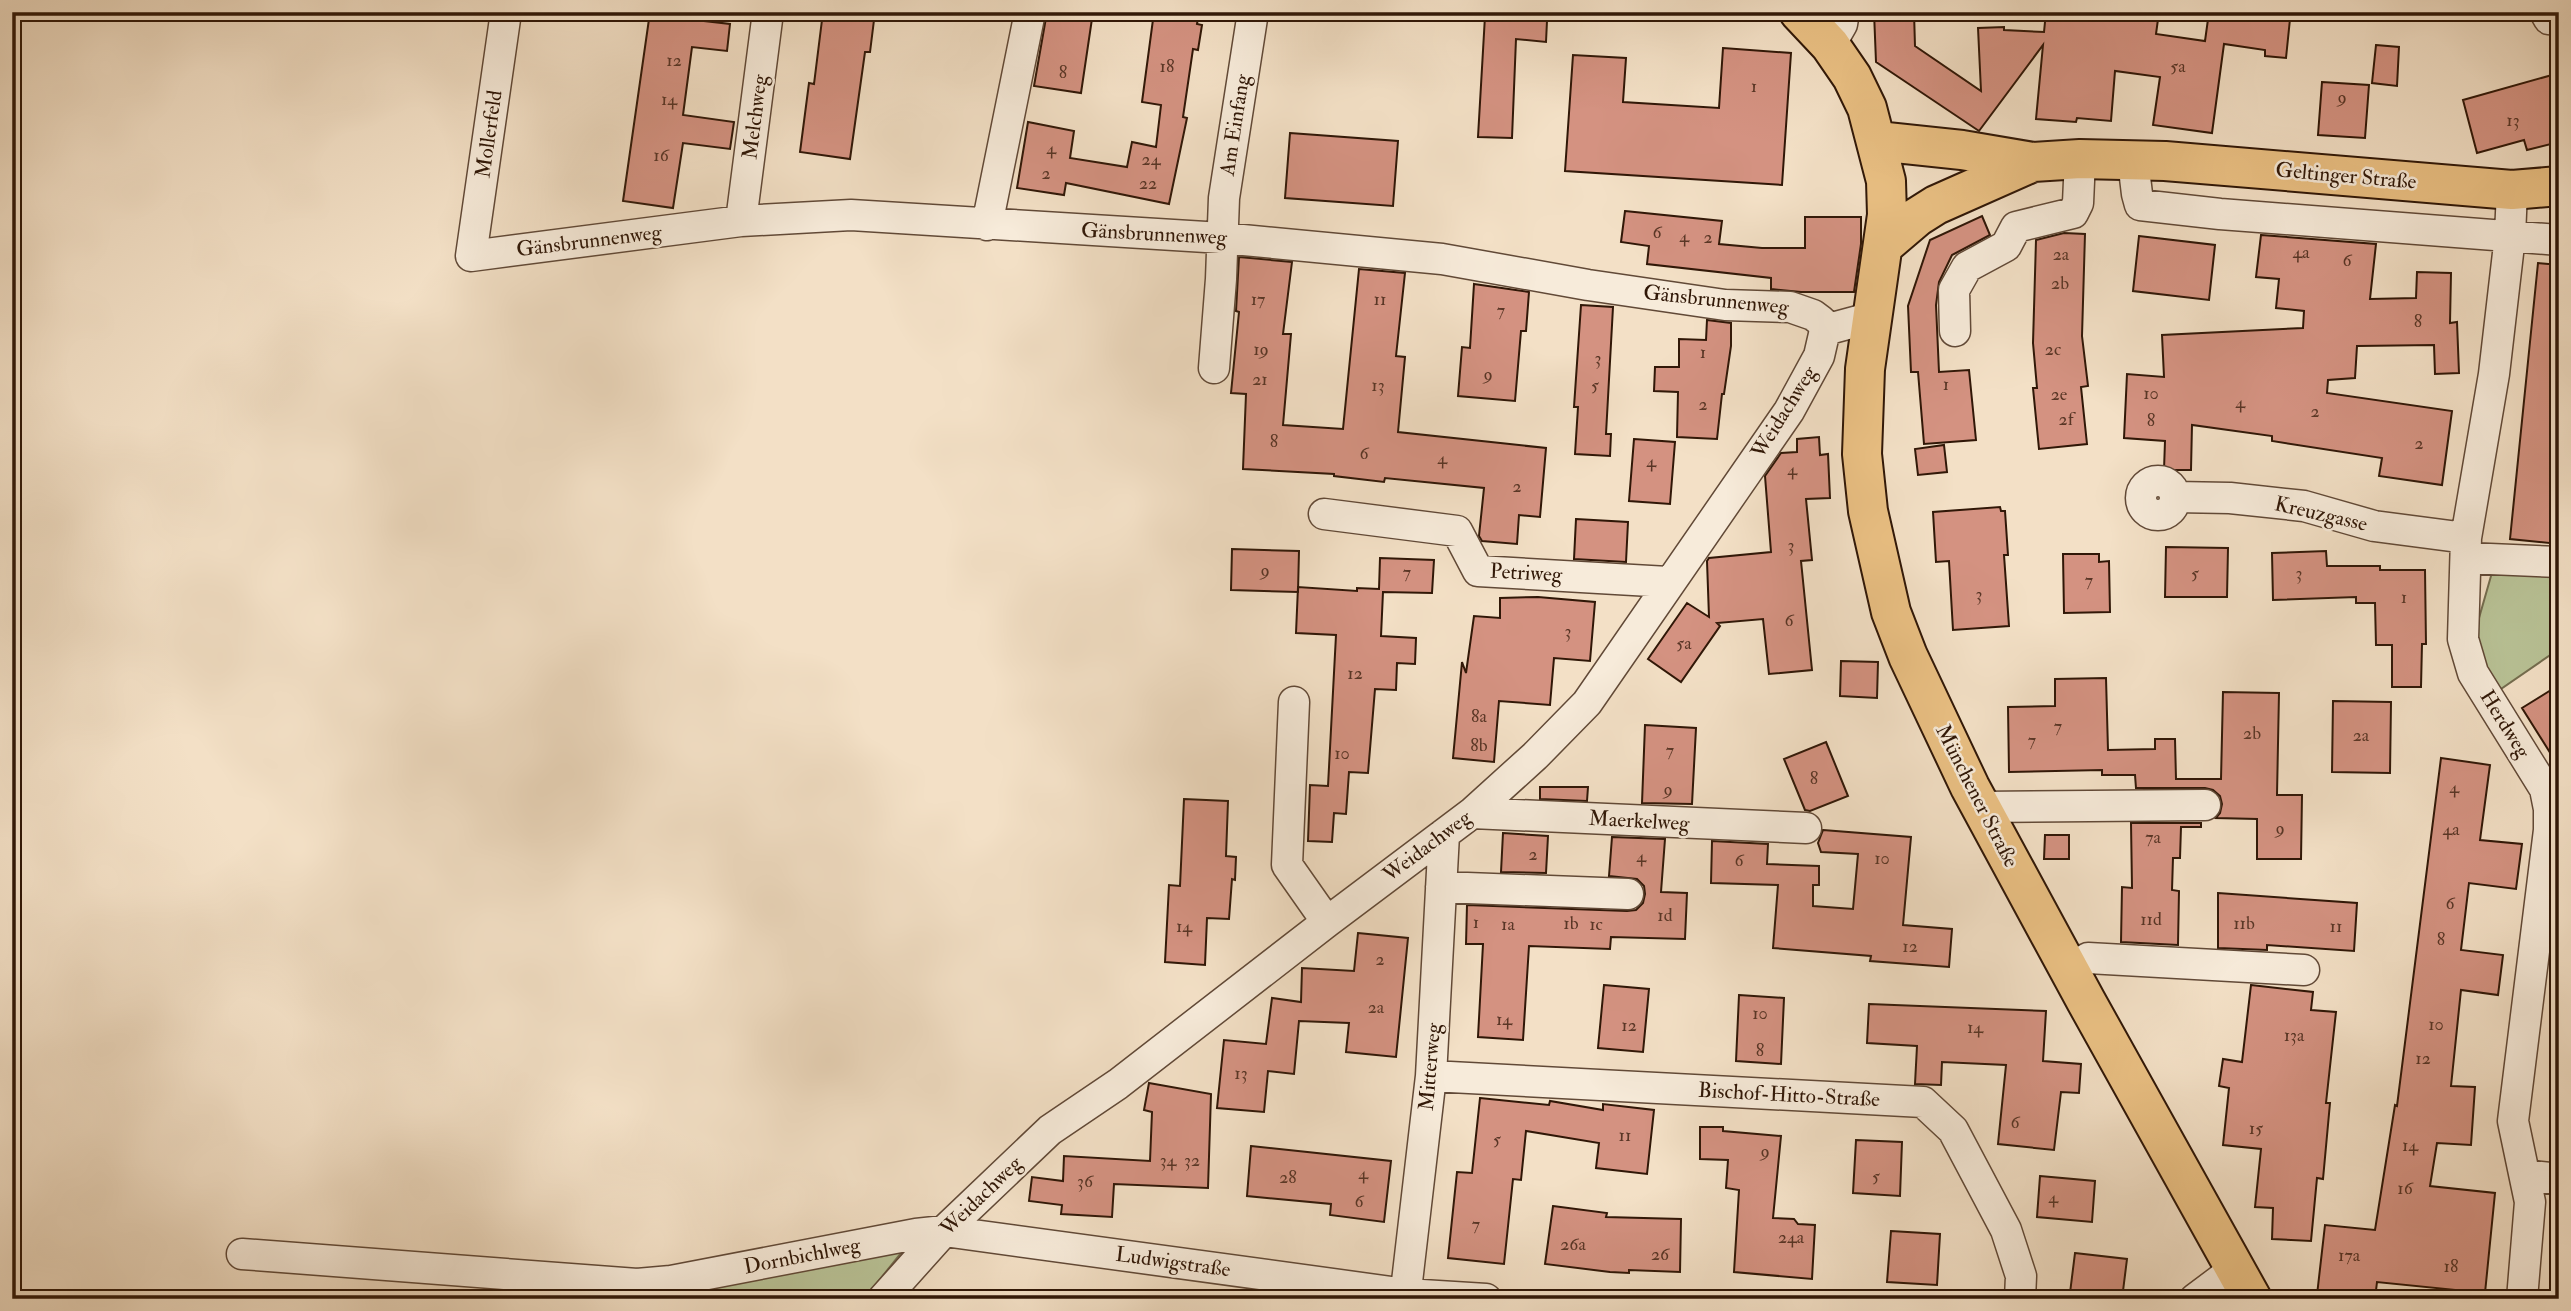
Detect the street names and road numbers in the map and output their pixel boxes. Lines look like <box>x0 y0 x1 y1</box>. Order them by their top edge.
street label: Melchweg <box>736 72 774 161</box>
street label: Am Einfang <box>1214 72 1256 179</box>
street label: Mollerfeld <box>469 88 509 180</box>
street label: Geltinger Straße <box>2274 156 2418 196</box>
street label: Gänsbrunnenweg <box>1080 217 1228 251</box>
street label: Gänsbrunnenweg <box>515 219 664 263</box>
street label: Gänsbrunnenweg <box>1642 279 1791 321</box>
street label: Weidachweg <box>1744 360 1823 464</box>
street label: Kreuzgasse <box>2272 490 2370 538</box>
street label: Petriweg <box>1489 558 1564 588</box>
street label: Herdweg <box>2474 685 2537 764</box>
street label: Münchener Straße <box>1929 720 2025 872</box>
street label: Weidachweg <box>1377 804 1477 889</box>
street label: Maerkelweg <box>1588 805 1691 837</box>
street label: Mitterweg <box>1413 1021 1447 1112</box>
street label: Bischof-Hitto-Straße <box>1697 1077 1881 1113</box>
street label: Weidachweg <box>934 1150 1028 1242</box>
street label: Dornbichlweg <box>741 1231 863 1281</box>
street label: Ludwigstraße <box>1114 1241 1232 1283</box>

